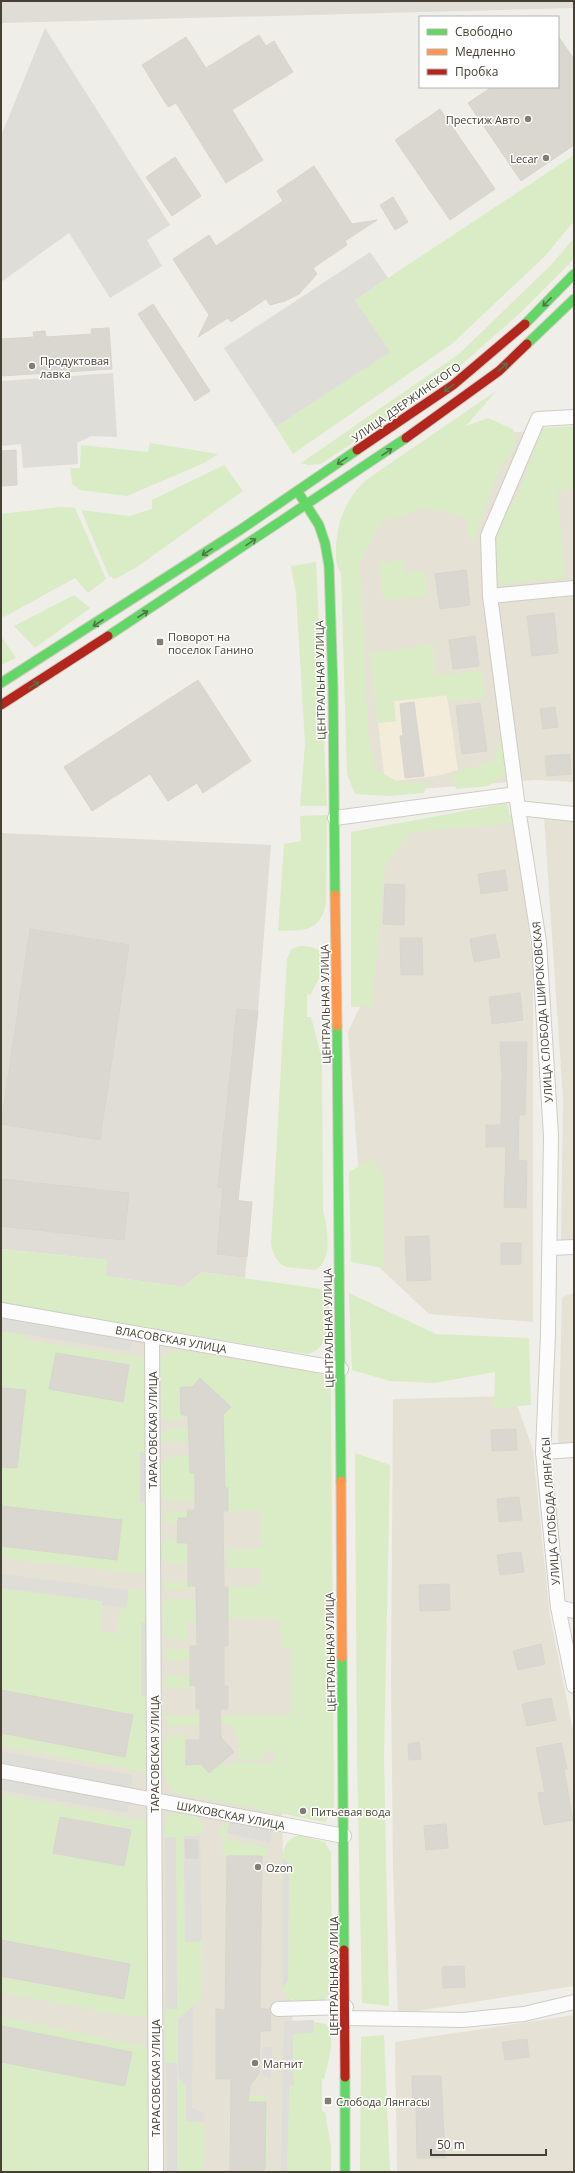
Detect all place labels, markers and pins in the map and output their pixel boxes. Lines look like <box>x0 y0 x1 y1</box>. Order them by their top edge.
place label: Престиж Авто <box>446 112 520 127</box>
marker: Престиж Авто <box>523 114 533 124</box>
place label: Lecar <box>510 151 539 166</box>
marker: Lecar <box>541 153 551 163</box>
place label: Продуктовая лавка <box>40 353 109 381</box>
marker: Продуктовая лавка <box>27 361 37 371</box>
place label: Поворот на поселок Ганино <box>168 629 254 657</box>
marker: Поворот на поселок Ганино <box>155 637 165 647</box>
place label: Питьевая вода <box>311 1804 391 1819</box>
marker: Питьевая вода <box>298 1806 308 1816</box>
place label: Ozon <box>266 1860 293 1875</box>
marker: Ozon <box>253 1862 263 1872</box>
place label: Магнит <box>263 2056 303 2071</box>
marker: Магнит <box>250 2058 260 2068</box>
place label: Слобода Лянгасы <box>336 2094 430 2109</box>
marker: Слобода Лянгасы <box>323 2096 333 2106</box>

